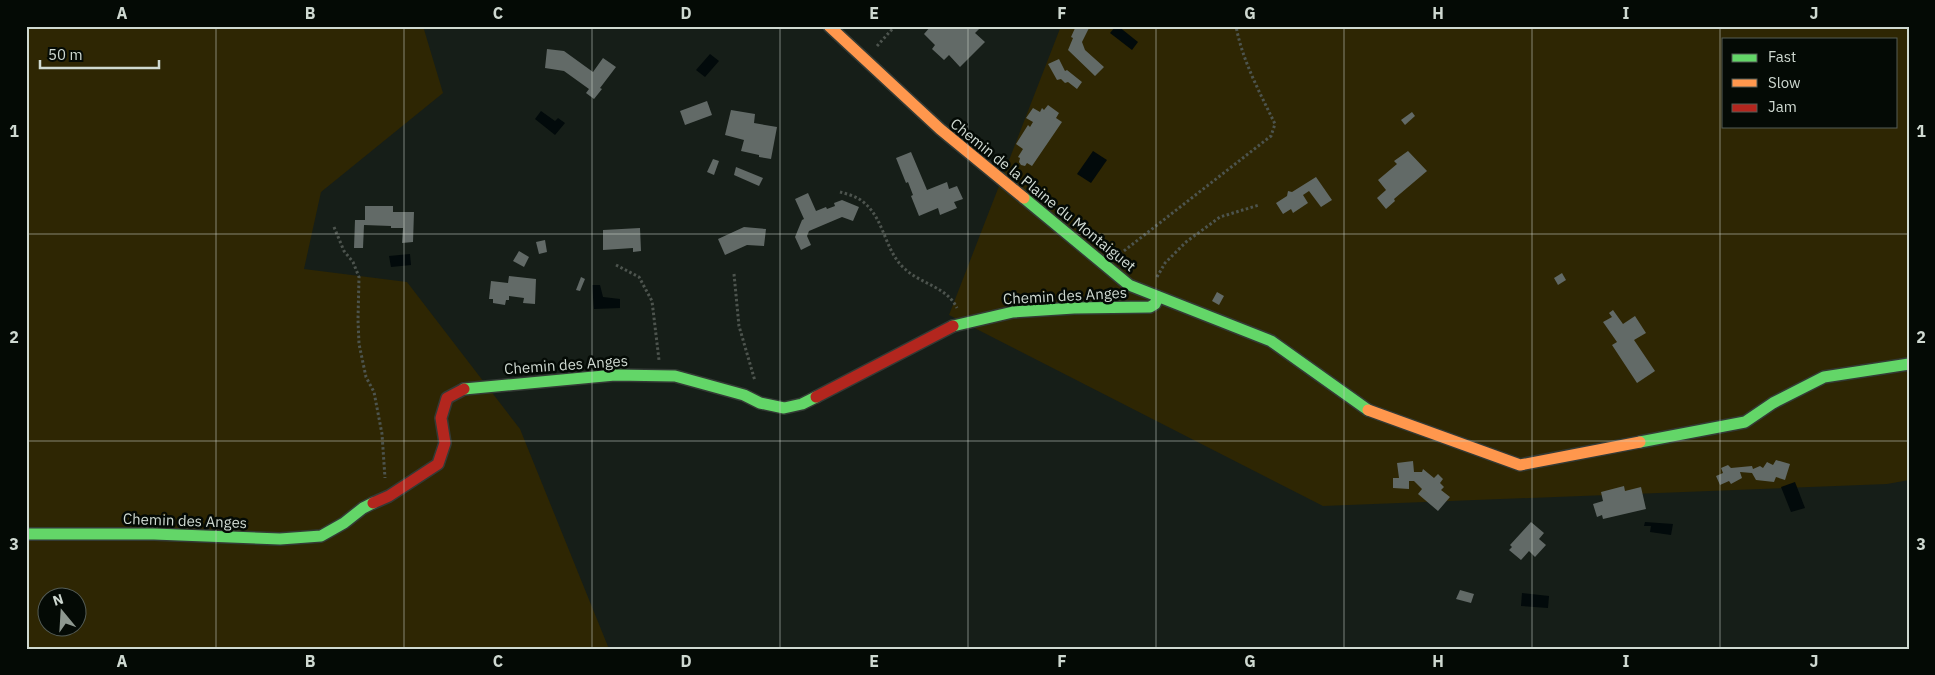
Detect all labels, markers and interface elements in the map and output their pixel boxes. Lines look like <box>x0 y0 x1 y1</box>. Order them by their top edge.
text: A <box>117 3 128 23</box>
text: B <box>305 3 316 23</box>
text: C <box>493 3 503 23</box>
text: D <box>680 3 692 23</box>
text: E <box>869 3 879 23</box>
text: F <box>1057 3 1067 23</box>
text: G <box>1244 3 1256 23</box>
text: H <box>1432 3 1444 23</box>
text: I <box>1623 3 1630 23</box>
text: J <box>1810 3 1818 23</box>
scale bar <box>40 38 159 70</box>
legend <box>1722 38 1898 128</box>
text: 50 m <box>48 45 83 64</box>
text: Fast <box>1768 47 1796 66</box>
text: Slow <box>1768 73 1801 92</box>
text: Jam <box>1768 97 1797 116</box>
street label: Chemin de la Plaine du Montaiguet <box>947 114 1140 275</box>
text: 1 <box>9 121 19 141</box>
text: 1 <box>1916 121 1926 141</box>
street label: Chemin des Anges <box>1002 283 1128 308</box>
text: 2 <box>9 327 19 347</box>
text: 2 <box>1916 327 1926 347</box>
street label: Chemin des Anges <box>503 351 629 378</box>
street label: Chemin des Anges <box>123 509 247 532</box>
text: 3 <box>9 534 19 554</box>
text: 3 <box>1916 534 1926 554</box>
north arrow <box>38 588 88 638</box>
text: N <box>50 590 66 610</box>
text: A <box>117 651 128 671</box>
text: B <box>305 651 316 671</box>
text: C <box>493 651 503 671</box>
text: D <box>680 651 692 671</box>
text: E <box>869 651 879 671</box>
text: F <box>1057 651 1067 671</box>
text: G <box>1244 651 1256 671</box>
text: H <box>1432 651 1444 671</box>
text: I <box>1623 651 1630 671</box>
text: J <box>1810 651 1818 671</box>

